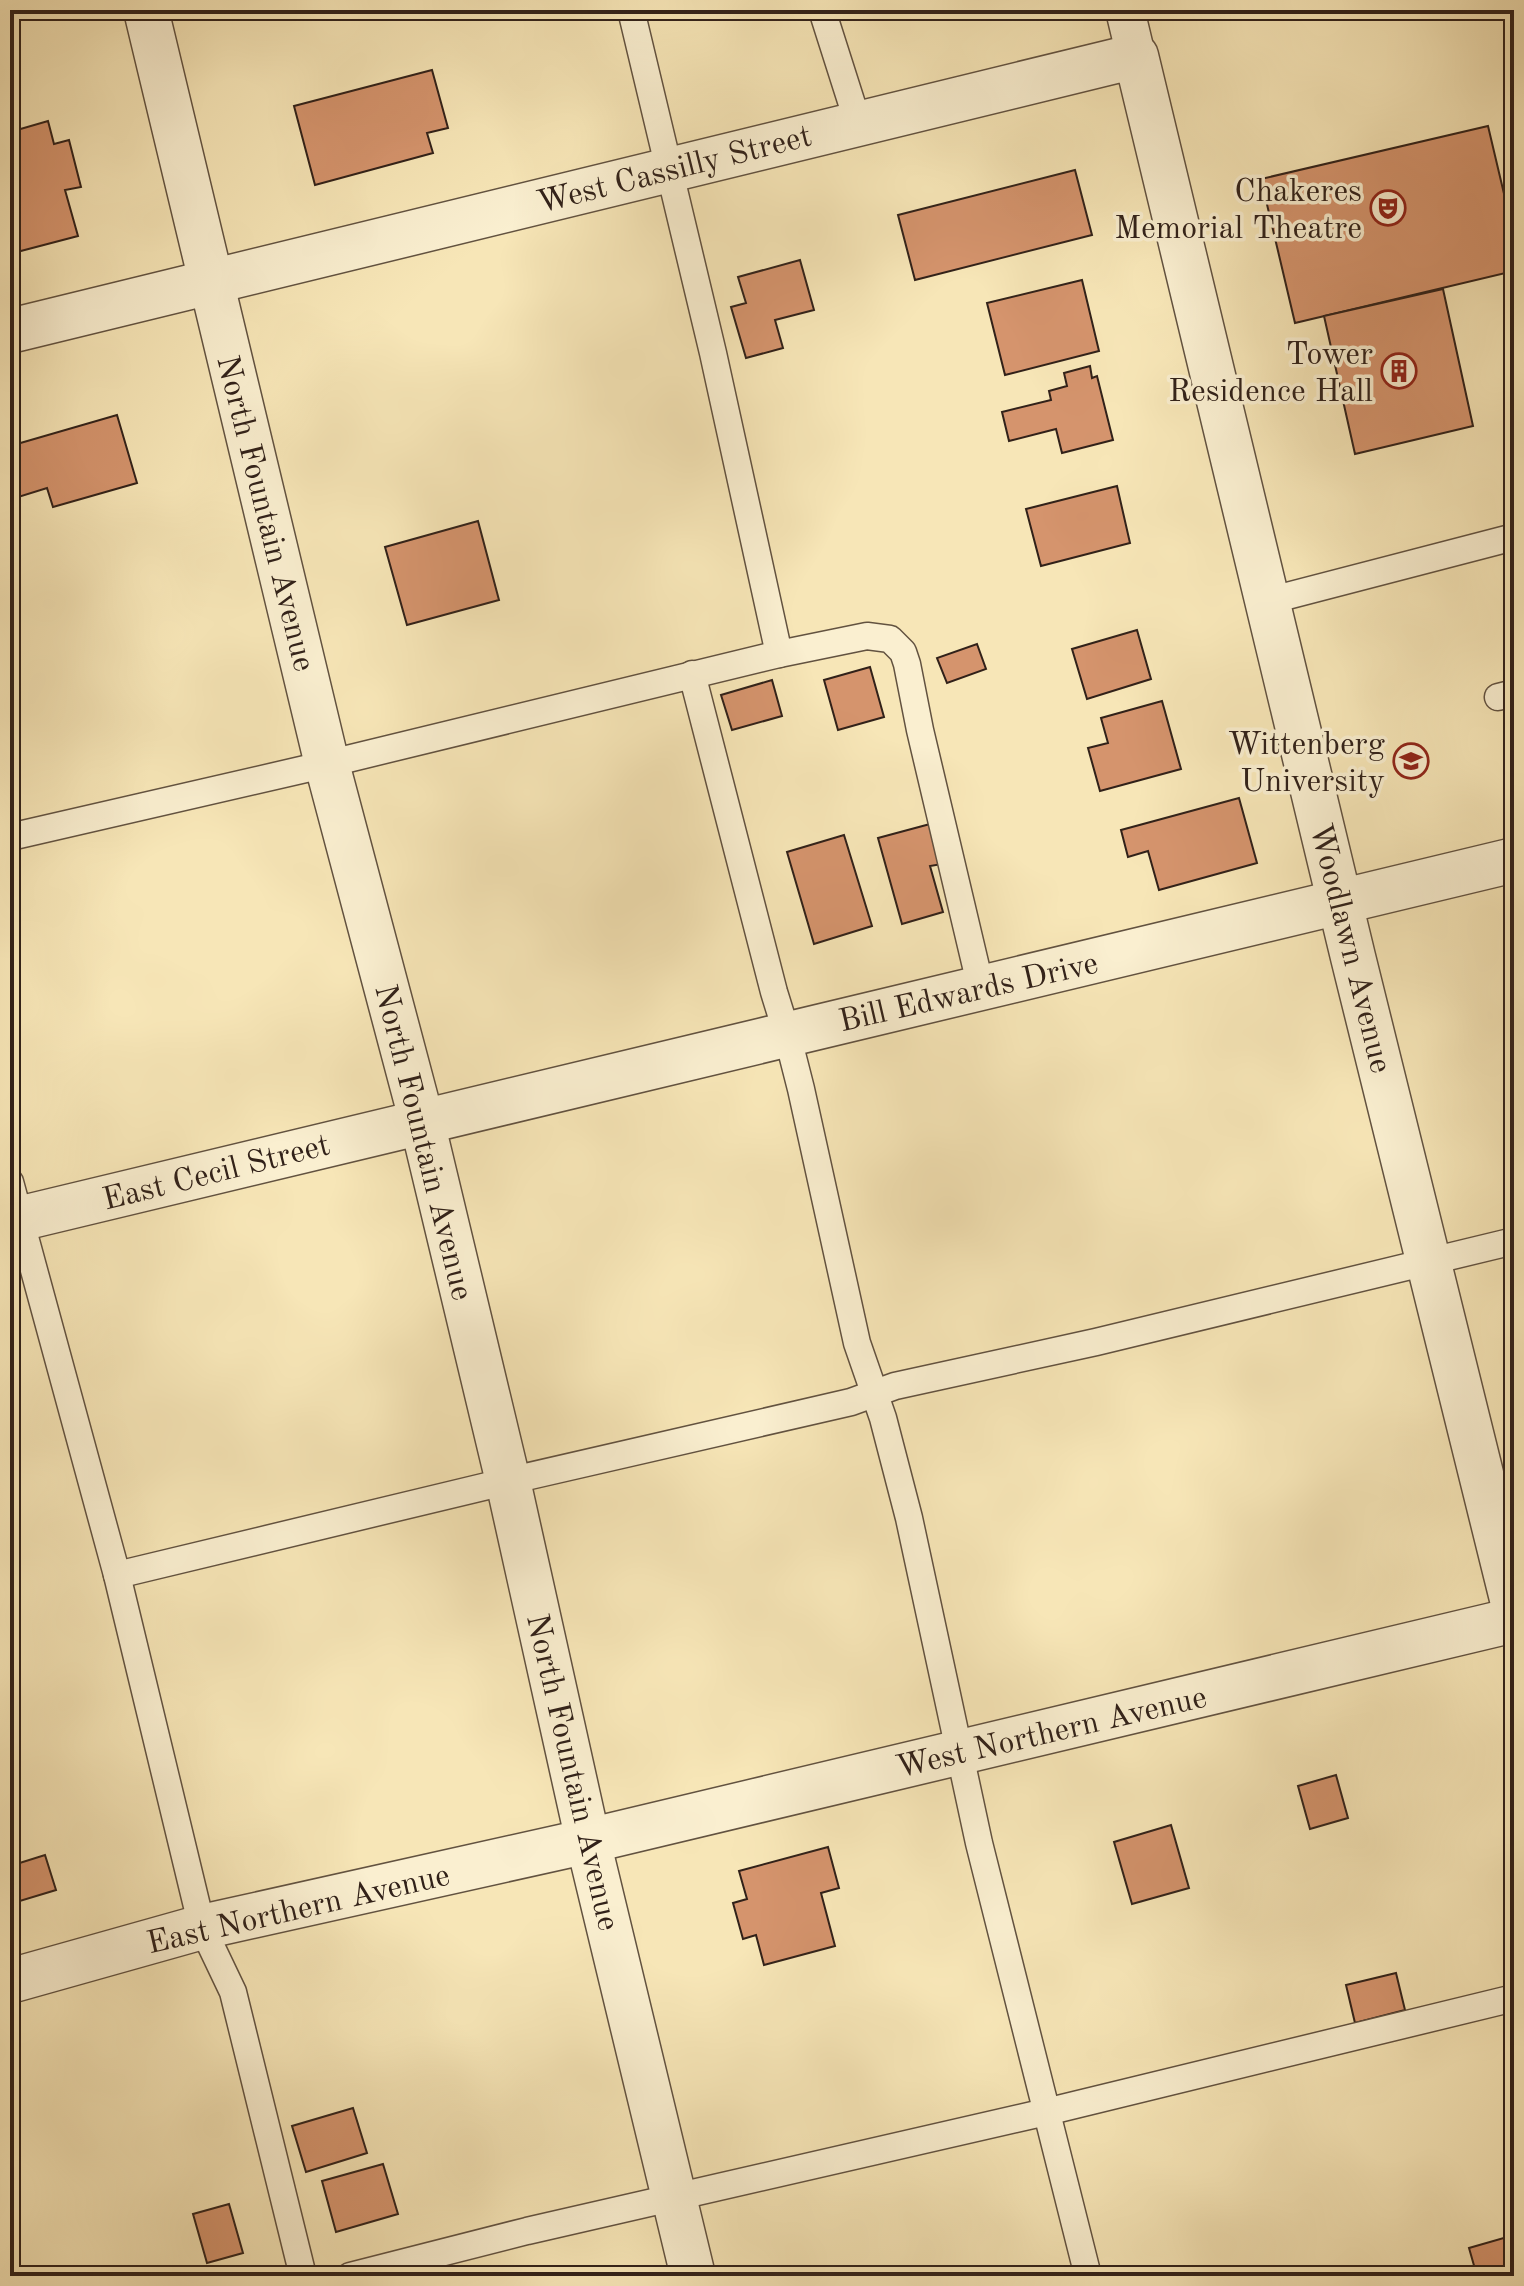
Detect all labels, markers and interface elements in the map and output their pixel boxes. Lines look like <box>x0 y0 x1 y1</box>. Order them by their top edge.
street label: West Cassilly Street <box>534 121 815 220</box>
place label: Chakeres Memorial Theatre <box>1114 177 1362 246</box>
theatre icon: Chakeres Memorial Theatre <box>1369 189 1407 227</box>
place label: Tower Residence Hall <box>1168 340 1373 409</box>
building icon: Tower Residence Hall <box>1380 352 1418 390</box>
street label: North Fountain Avenue <box>209 353 319 675</box>
place label: Wittenberg University <box>1228 730 1385 799</box>
school or university icon: Wittenberg University <box>1392 742 1430 780</box>
street label: Woodlawn Avenue <box>1303 821 1396 1077</box>
street label: Bill Edwards Drive <box>836 949 1101 1039</box>
street label: North Fountain Avenue <box>367 982 477 1304</box>
street label: East Cecil Street <box>100 1130 334 1218</box>
street label: North Fountain Avenue <box>519 1611 623 1934</box>
street label: West Northern Avenue <box>893 1683 1210 1785</box>
street label: East Northern Avenue <box>144 1860 453 1961</box>

